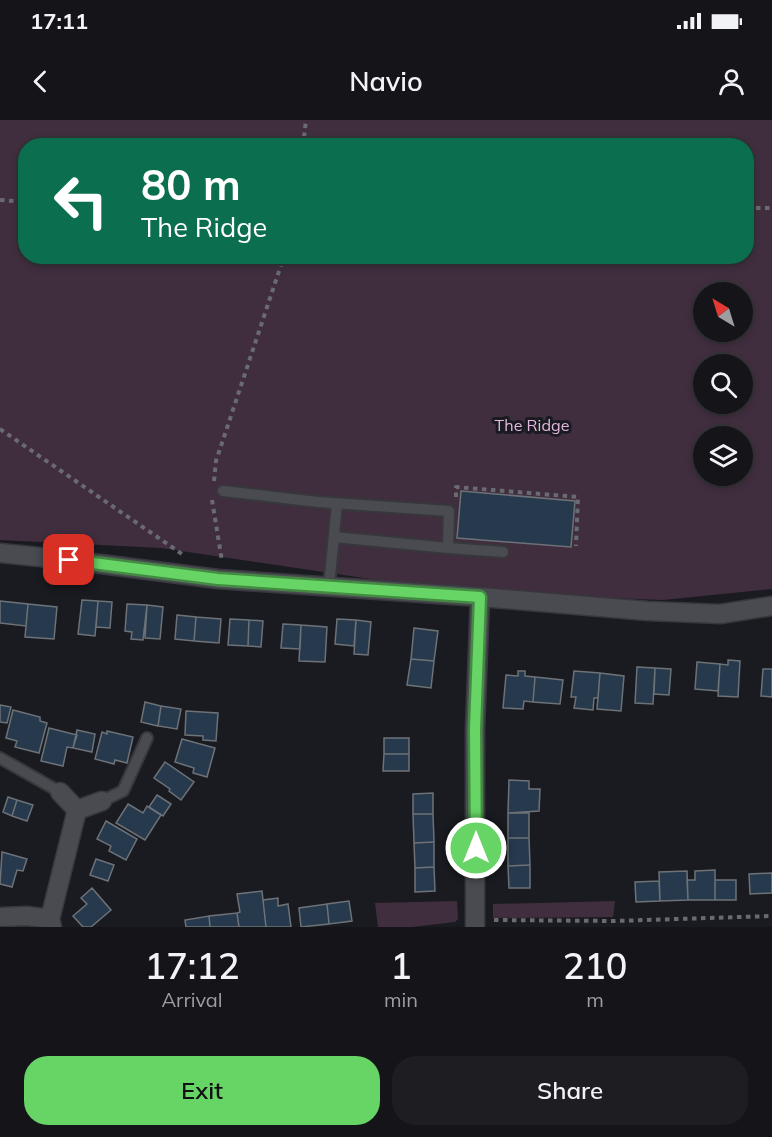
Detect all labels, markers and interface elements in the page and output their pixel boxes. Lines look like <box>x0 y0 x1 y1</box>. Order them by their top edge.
text: 17:11 <box>30 7 88 35</box>
text: Navio <box>349 64 423 98</box>
icon: back <box>24 65 57 98</box>
icon: person <box>715 65 748 98</box>
text: 80 m <box>141 158 241 211</box>
icon: left <box>42 162 120 240</box>
text: The Ridge <box>141 210 267 244</box>
north arrow <box>693 282 753 342</box>
map controls <box>693 282 753 486</box>
button: search <box>693 354 753 414</box>
park label: The Ridge <box>495 415 569 435</box>
button: layers <box>693 426 753 486</box>
pin <box>43 534 94 585</box>
icon: arrive <box>52 543 85 576</box>
position arrow <box>444 816 508 880</box>
text: 17:12 <box>145 943 239 988</box>
text: 1 <box>390 943 412 988</box>
text: 210 <box>563 943 627 988</box>
text: Arrival <box>161 987 223 1012</box>
text: min <box>384 987 418 1012</box>
text: m <box>586 987 604 1012</box>
button: Exit <box>24 1056 380 1125</box>
button: Share <box>392 1056 748 1125</box>

